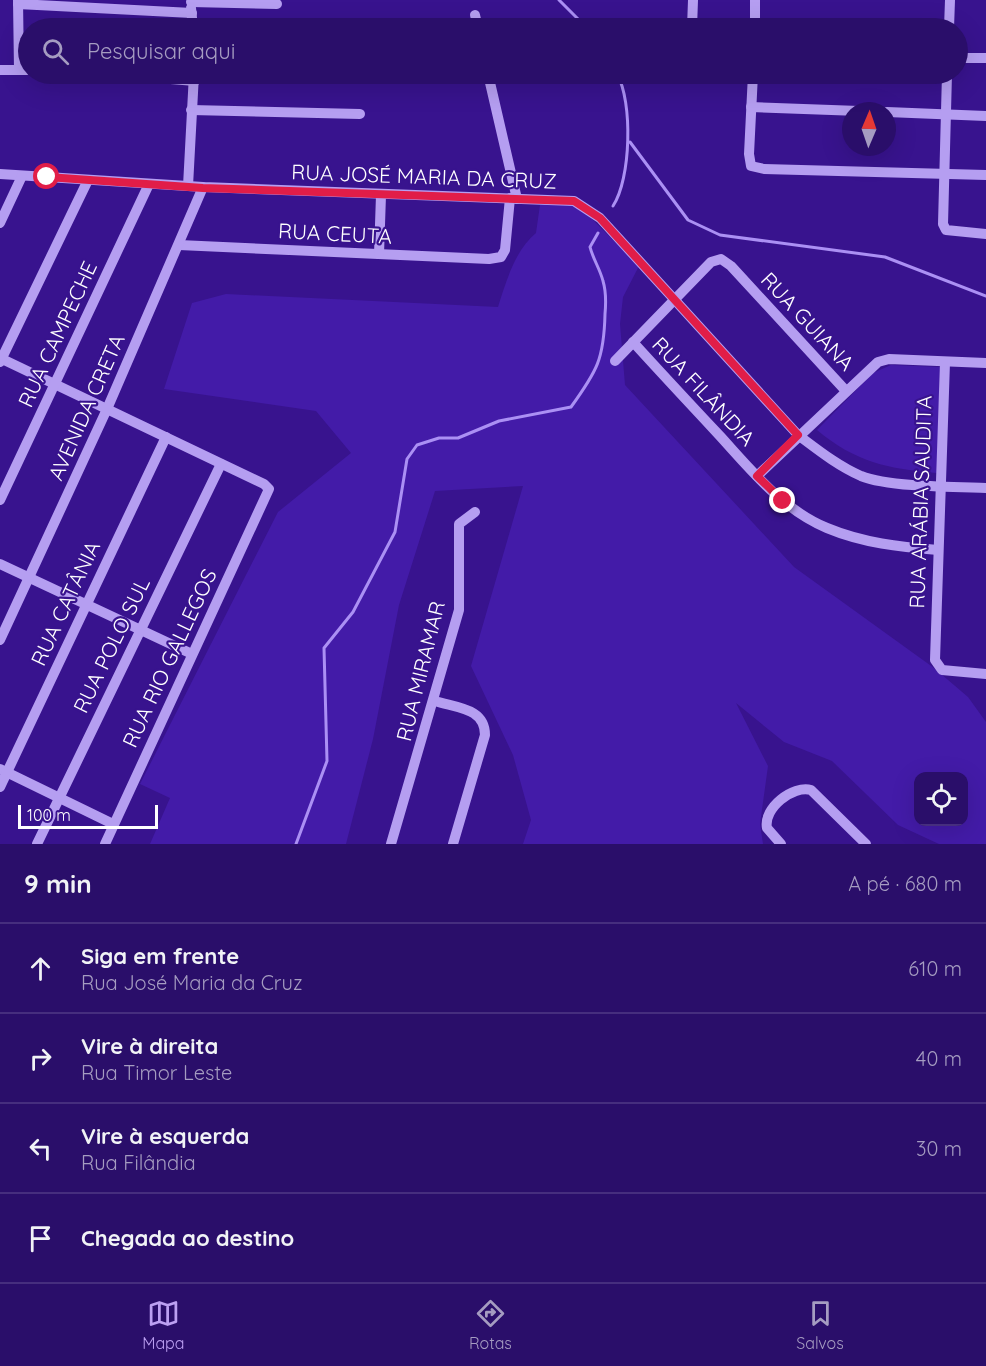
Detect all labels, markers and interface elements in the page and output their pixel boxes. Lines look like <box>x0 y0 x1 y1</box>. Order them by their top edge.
search box <box>18 18 968 84</box>
icon: search <box>39 35 72 68</box>
text: Pesquisar aqui <box>87 37 235 65</box>
north arrow <box>842 102 896 156</box>
street label: RUA JOSÉ MARIA DA CRUZ <box>291 158 557 194</box>
route start <box>33 163 59 189</box>
street label: RUA CEUTA <box>277 217 393 249</box>
street label: RUA CAMPECHE <box>12 257 102 411</box>
street label: RUA GUIANA <box>756 266 860 376</box>
street label: AVENIDA CRETA <box>42 330 130 484</box>
street label: RUA FILÂNDIA <box>647 331 761 451</box>
street label: RUA ARÁBIA SAUDITA <box>903 395 937 609</box>
route end <box>769 487 795 513</box>
street label: RUA CATÂNIA <box>25 536 105 670</box>
street label: RUA RIO GALLEGOS <box>116 565 222 751</box>
street label: RUA POLO SUL <box>67 573 155 717</box>
street label: RUA MIRAMAR <box>390 598 450 744</box>
map controls <box>914 772 968 826</box>
button: locate <box>914 772 968 826</box>
scale bar <box>18 802 158 830</box>
text: 100 m <box>27 805 71 825</box>
text: 9 min <box>24 867 92 900</box>
text: A pé · 680 m <box>848 871 962 896</box>
text: Siga em frente <box>81 942 239 970</box>
icon: ahead <box>24 952 57 985</box>
text: 610 m <box>908 956 962 981</box>
text: Rua José Maria da Cruz <box>81 970 302 995</box>
text: Vire à direita <box>81 1032 218 1060</box>
icon: right <box>24 1042 57 1075</box>
text: 40 m <box>916 1046 962 1071</box>
text: Rua Timor Leste <box>81 1060 232 1085</box>
text: Vire à esquerda <box>81 1122 249 1150</box>
icon: left <box>24 1132 57 1165</box>
text: 30 m <box>916 1136 962 1161</box>
text: Rua Filândia <box>81 1150 196 1175</box>
icon: arrive <box>24 1222 57 1255</box>
text: Chegada ao destino <box>81 1224 294 1252</box>
tab: Mapa <box>142 1297 185 1353</box>
tab: Rotas <box>469 1297 512 1353</box>
tab: Salvos <box>796 1297 844 1353</box>

